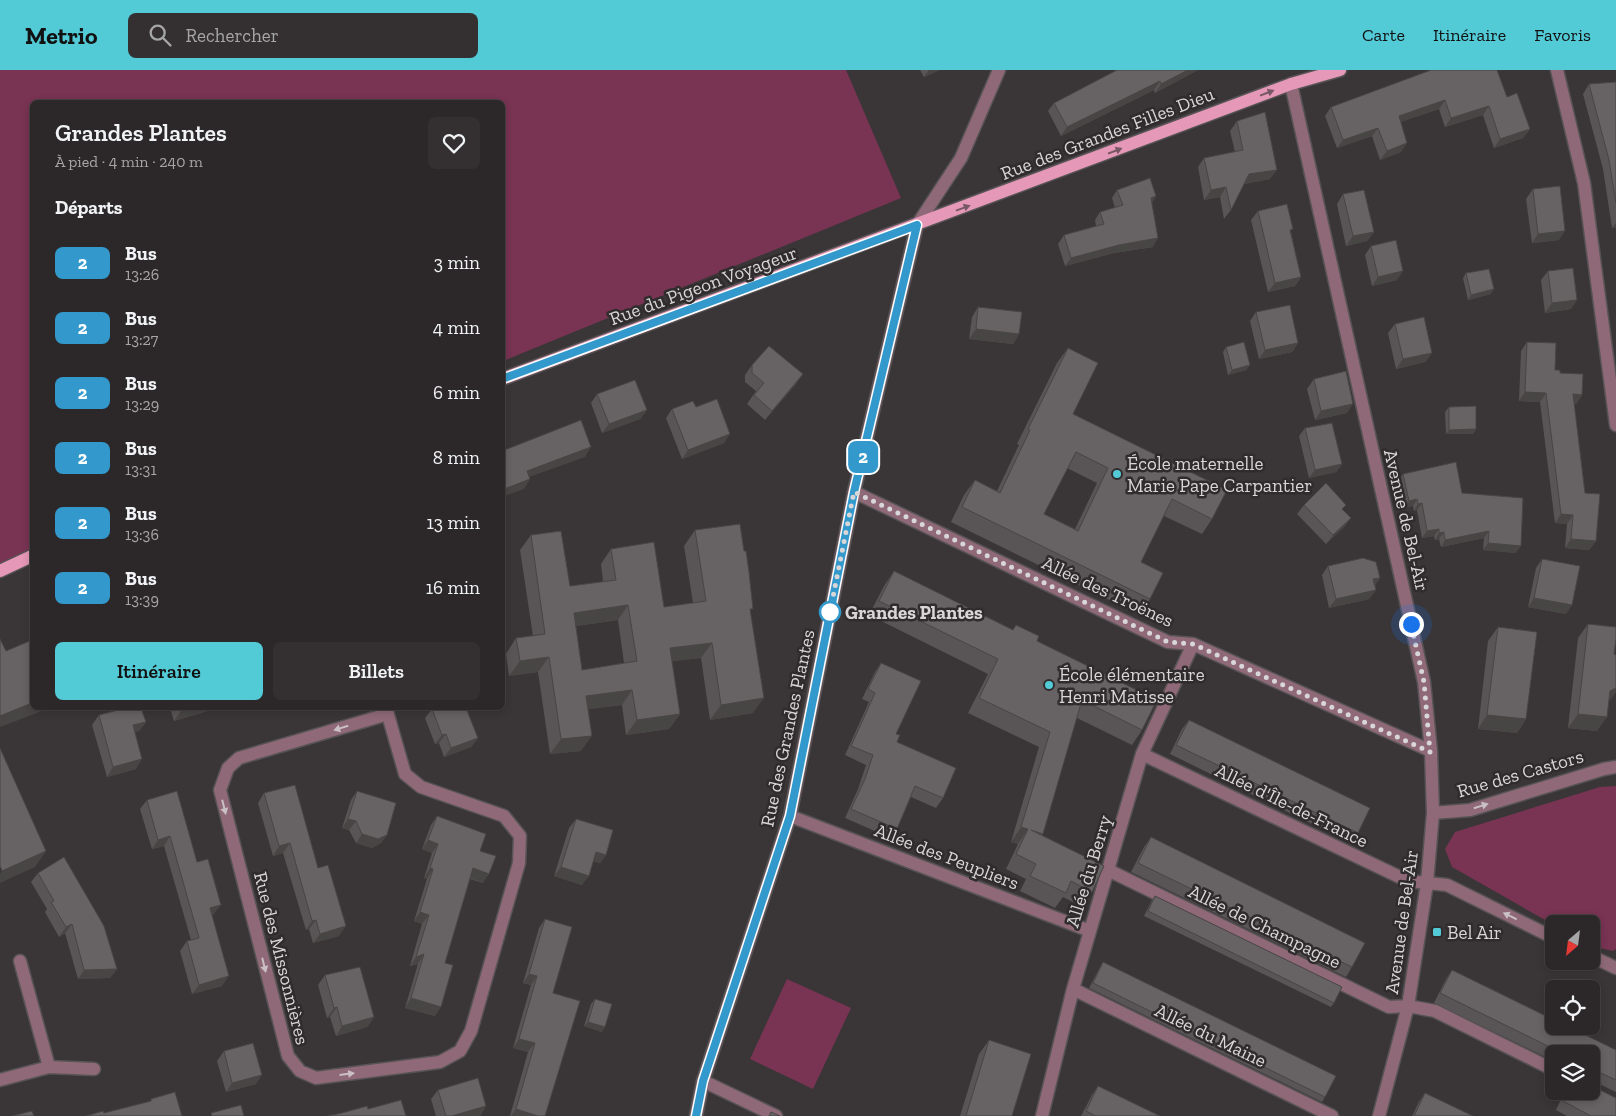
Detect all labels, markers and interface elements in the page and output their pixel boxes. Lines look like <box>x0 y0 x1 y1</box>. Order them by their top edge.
search box <box>128 13 478 58</box>
text: Metrio <box>25 21 98 50</box>
icon: search <box>146 21 174 49</box>
text: Rechercher <box>186 24 279 47</box>
text: Carte <box>1362 24 1405 46</box>
text: Itinéraire <box>1433 24 1506 46</box>
text: Favoris <box>1534 24 1591 46</box>
street label: Rue des Grandes Filles Dieu <box>997 82 1217 185</box>
one-way arrow <box>1260 89 1275 97</box>
button: heart <box>428 117 480 169</box>
text: Grandes Plantes <box>55 118 227 147</box>
one-way arrow <box>1108 147 1123 155</box>
text: À pied · 4 min · 240 m <box>55 152 203 171</box>
text: Départs <box>55 196 123 219</box>
one-way arrow <box>956 204 971 212</box>
street label: Rue du Pigeon Voyageur <box>606 241 800 330</box>
text: Bus <box>125 242 157 265</box>
text: 3 min <box>434 251 480 274</box>
text: 2 <box>78 252 87 274</box>
text: 13:26 <box>125 265 159 284</box>
text: Bus <box>125 307 157 330</box>
text: 4 min <box>433 316 480 339</box>
text: 2 <box>78 317 87 339</box>
text: 13:27 <box>125 330 158 349</box>
text: Bus <box>125 372 157 395</box>
text: 6 min <box>433 381 480 404</box>
text: 2 <box>78 382 87 404</box>
text: 13:29 <box>125 395 159 414</box>
text: Bus <box>125 437 157 460</box>
line badge: 2 <box>847 441 879 473</box>
text: 8 min <box>433 446 480 469</box>
text: 2 <box>858 446 868 468</box>
text: 2 <box>78 447 87 469</box>
street label: Avenue de Bel-Air <box>1379 447 1434 593</box>
place label: École maternelle Marie Pape Carpantier <box>1127 452 1312 497</box>
text: 13:31 <box>125 460 157 479</box>
marker: École maternelle Marie Pape Carpantier <box>1111 468 1123 480</box>
text: Bus <box>125 502 157 525</box>
text: 13 min <box>426 511 480 534</box>
text: 2 <box>78 512 87 534</box>
text: 13:36 <box>125 525 159 544</box>
street label: Allée des Troënes <box>1038 551 1177 632</box>
text: Bus <box>125 567 157 590</box>
text: 16 min <box>426 576 480 599</box>
text: 2 <box>78 577 87 599</box>
text: 13:39 <box>125 590 159 609</box>
marker: Grandes Plantes <box>819 601 841 623</box>
place label: Grandes Plantes <box>845 601 983 624</box>
your location <box>1399 612 1424 637</box>
street label: Rue des Grandes Plantes <box>755 627 820 829</box>
button: Itinéraire <box>55 642 263 700</box>
button: Billets <box>273 642 480 700</box>
place label: École élémentaire Henri Matisse <box>1059 663 1205 708</box>
marker: École élémentaire Henri Matisse <box>1043 679 1055 691</box>
one-way arrow <box>334 724 349 732</box>
street label: Rue des Castors <box>1454 744 1586 803</box>
street label: Allée d'Île-de-France <box>1212 758 1372 852</box>
one-way arrow <box>221 800 229 815</box>
one-way arrow <box>1474 802 1489 810</box>
street label: Allée du Berry <box>1061 812 1117 930</box>
street label: Allée des Peupliers <box>871 818 1022 895</box>
street label: Avenue de Bel-Air <box>1380 849 1423 995</box>
street label: Rue des Missonnières <box>249 869 314 1047</box>
street label: Allée de Champagne <box>1185 880 1345 973</box>
one-way arrow <box>1503 912 1517 920</box>
north arrow <box>1545 915 1600 970</box>
map controls <box>1545 915 1600 1100</box>
place label: Bel Air <box>1447 921 1502 944</box>
marker: Bel Air <box>1431 926 1443 938</box>
one-way arrow <box>260 957 268 972</box>
button: locate <box>1545 980 1600 1035</box>
street label: Allée du Maine <box>1151 999 1270 1072</box>
button: layers <box>1545 1045 1600 1100</box>
one-way arrow <box>340 1069 356 1077</box>

